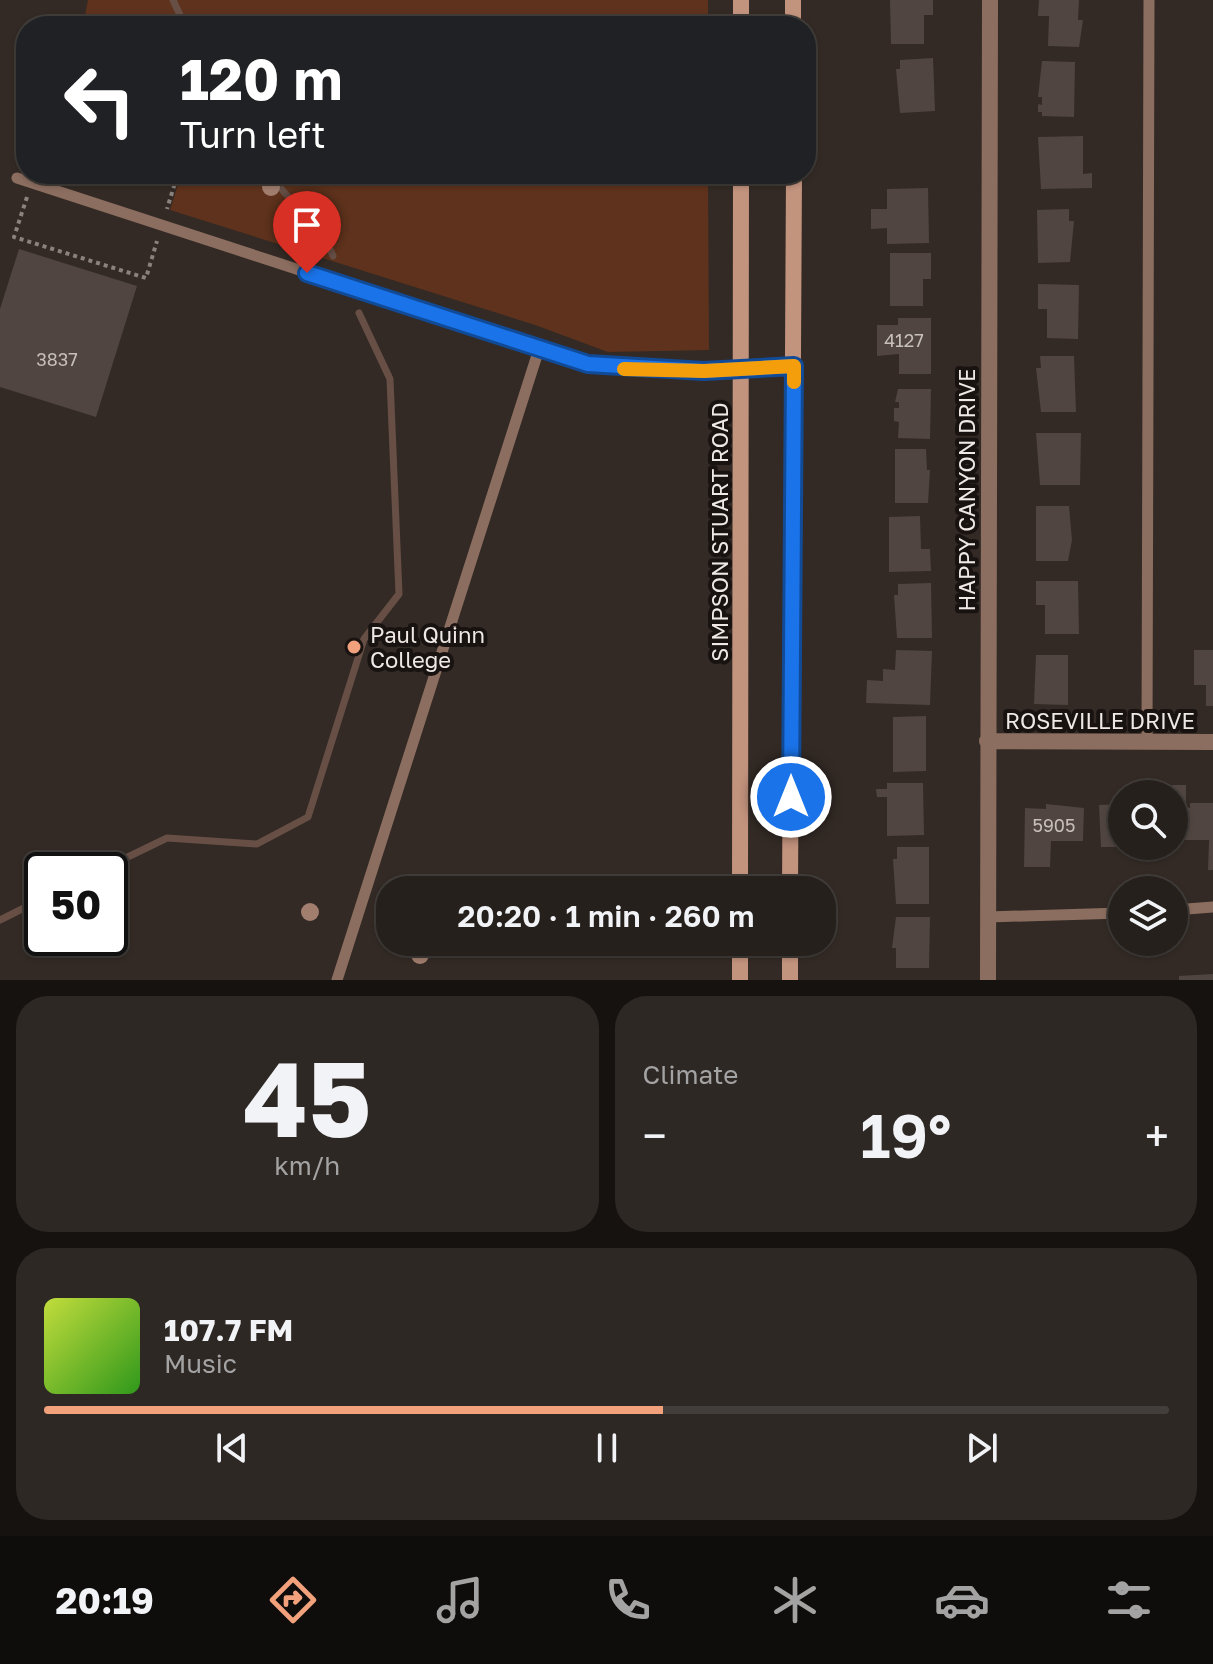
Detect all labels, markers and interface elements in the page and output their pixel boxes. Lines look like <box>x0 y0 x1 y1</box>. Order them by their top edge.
text: 120 m <box>180 45 342 112</box>
icon: left <box>48 48 152 152</box>
text: Turn left <box>180 113 326 156</box>
pin <box>273 191 341 273</box>
icon: arrive <box>285 203 329 247</box>
house number: 4127 <box>884 329 924 351</box>
house number: 3837 <box>36 348 78 370</box>
street label: HAPPY CANYON DRIVE <box>953 369 980 611</box>
street label: SIMPSON STUART ROAD <box>706 402 733 662</box>
place label: Paul Quinn College <box>370 621 485 673</box>
marker: Paul Quinn College <box>345 638 363 656</box>
street label: ROSEVILLE DRIVE <box>1005 707 1195 734</box>
position arrow <box>749 755 833 839</box>
map controls <box>1108 780 1188 956</box>
button: search <box>1108 780 1188 860</box>
house number: 5905 <box>1033 814 1075 836</box>
speed limit sign: 50 <box>24 852 128 956</box>
button: layers <box>1108 876 1188 956</box>
text: 20:20 · 1 min · 260 m <box>458 898 754 934</box>
text: 45 <box>243 1035 371 1160</box>
text: Climate <box>643 1059 738 1090</box>
text: 19° <box>860 1099 951 1171</box>
text: − <box>643 1109 667 1162</box>
text: + <box>1145 1109 1169 1162</box>
text: km/h <box>274 1150 340 1181</box>
text: 107.7 FM <box>164 1312 293 1348</box>
text: Music <box>164 1348 237 1379</box>
icon: previous <box>210 1426 254 1470</box>
icon: pause <box>585 1426 629 1470</box>
icon: next <box>960 1426 1004 1470</box>
icon: directions <box>265 1572 321 1628</box>
icon: music <box>432 1572 488 1628</box>
icon: phone <box>600 1572 656 1628</box>
icon: climate <box>767 1572 823 1628</box>
icon: car <box>934 1572 990 1628</box>
icon: filters <box>1101 1572 1157 1628</box>
text: 20:19 <box>56 1579 154 1622</box>

